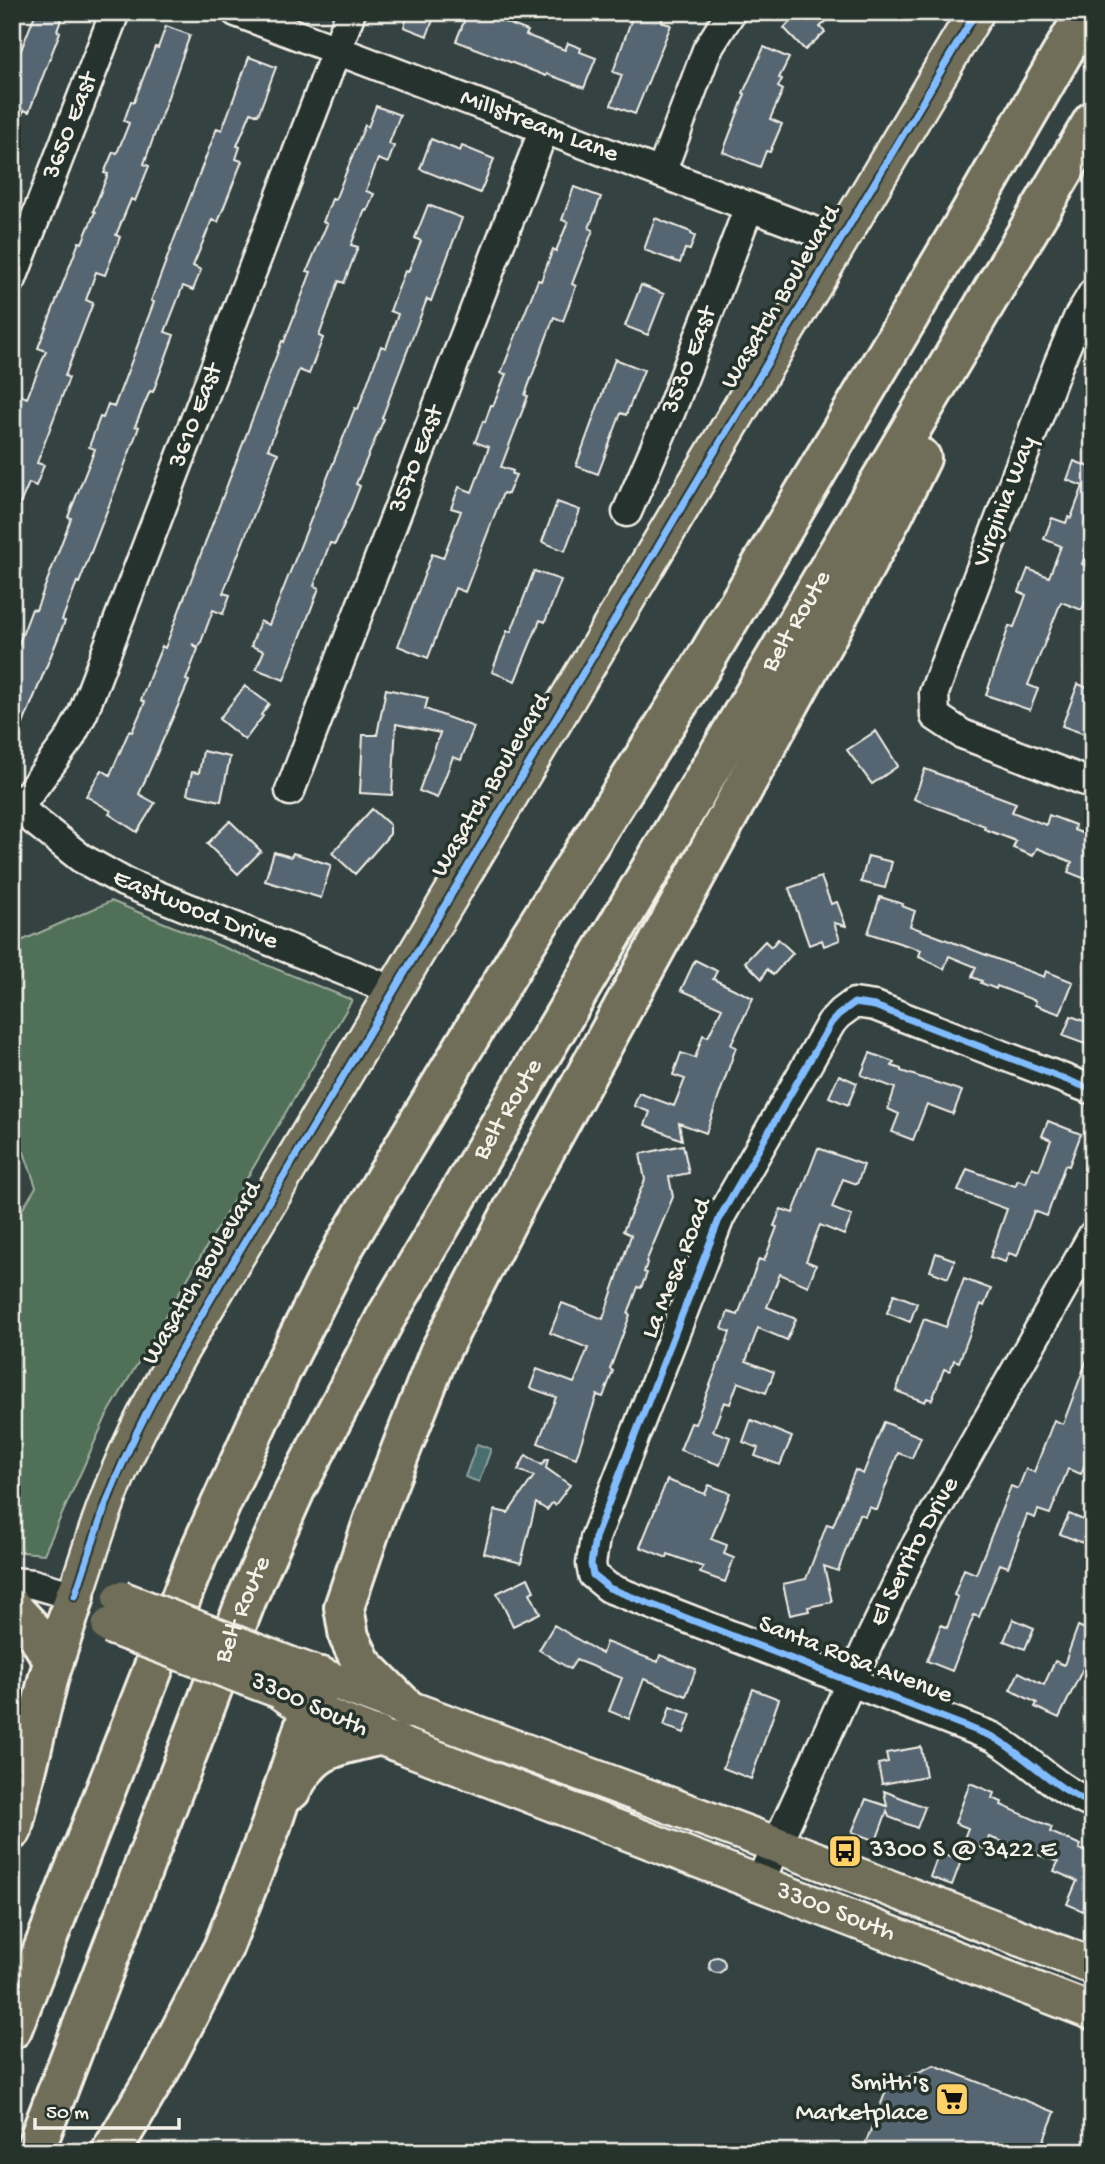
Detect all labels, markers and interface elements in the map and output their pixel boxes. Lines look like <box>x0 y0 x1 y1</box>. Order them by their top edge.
street label: 3650 East <box>36 66 107 185</box>
street label: Millstream Lane <box>455 83 623 171</box>
street label: Wasatch Boulevard <box>715 199 850 395</box>
street label: 3530 East <box>655 300 726 420</box>
street label: 3610 East <box>162 357 231 473</box>
street label: 3570 East <box>382 399 453 519</box>
street label: Virginia Way <box>967 432 1045 573</box>
street label: Belt Route <box>755 565 839 679</box>
street label: Wasatch Boulevard <box>425 687 560 883</box>
street label: Eastwood Drive <box>106 863 283 958</box>
street label: Belt Route <box>466 1053 551 1167</box>
street label: Wasatch Boulevard <box>136 1175 271 1371</box>
street label: La Mesa Road <box>636 1193 721 1344</box>
street label: El Serrito Drive <box>863 1471 967 1632</box>
street label: Belt Route <box>207 1551 279 1669</box>
street label: Santa Rosa Avenue <box>754 1610 957 1713</box>
street label: 3300 South <box>245 1666 372 1746</box>
bus stop icon: 3300 S @ 3422 E <box>826 1832 864 1870</box>
place label: 3300 S @ 3422 E <box>869 1836 1057 1867</box>
street label: 3300 South <box>771 1875 900 1950</box>
place label: Smith's Marketplace <box>795 2069 929 2130</box>
supermarket icon: Smith's Marketplace <box>933 2080 971 2118</box>
scale bar <box>35 2087 178 2131</box>
text: 50 m <box>46 2102 89 2127</box>

